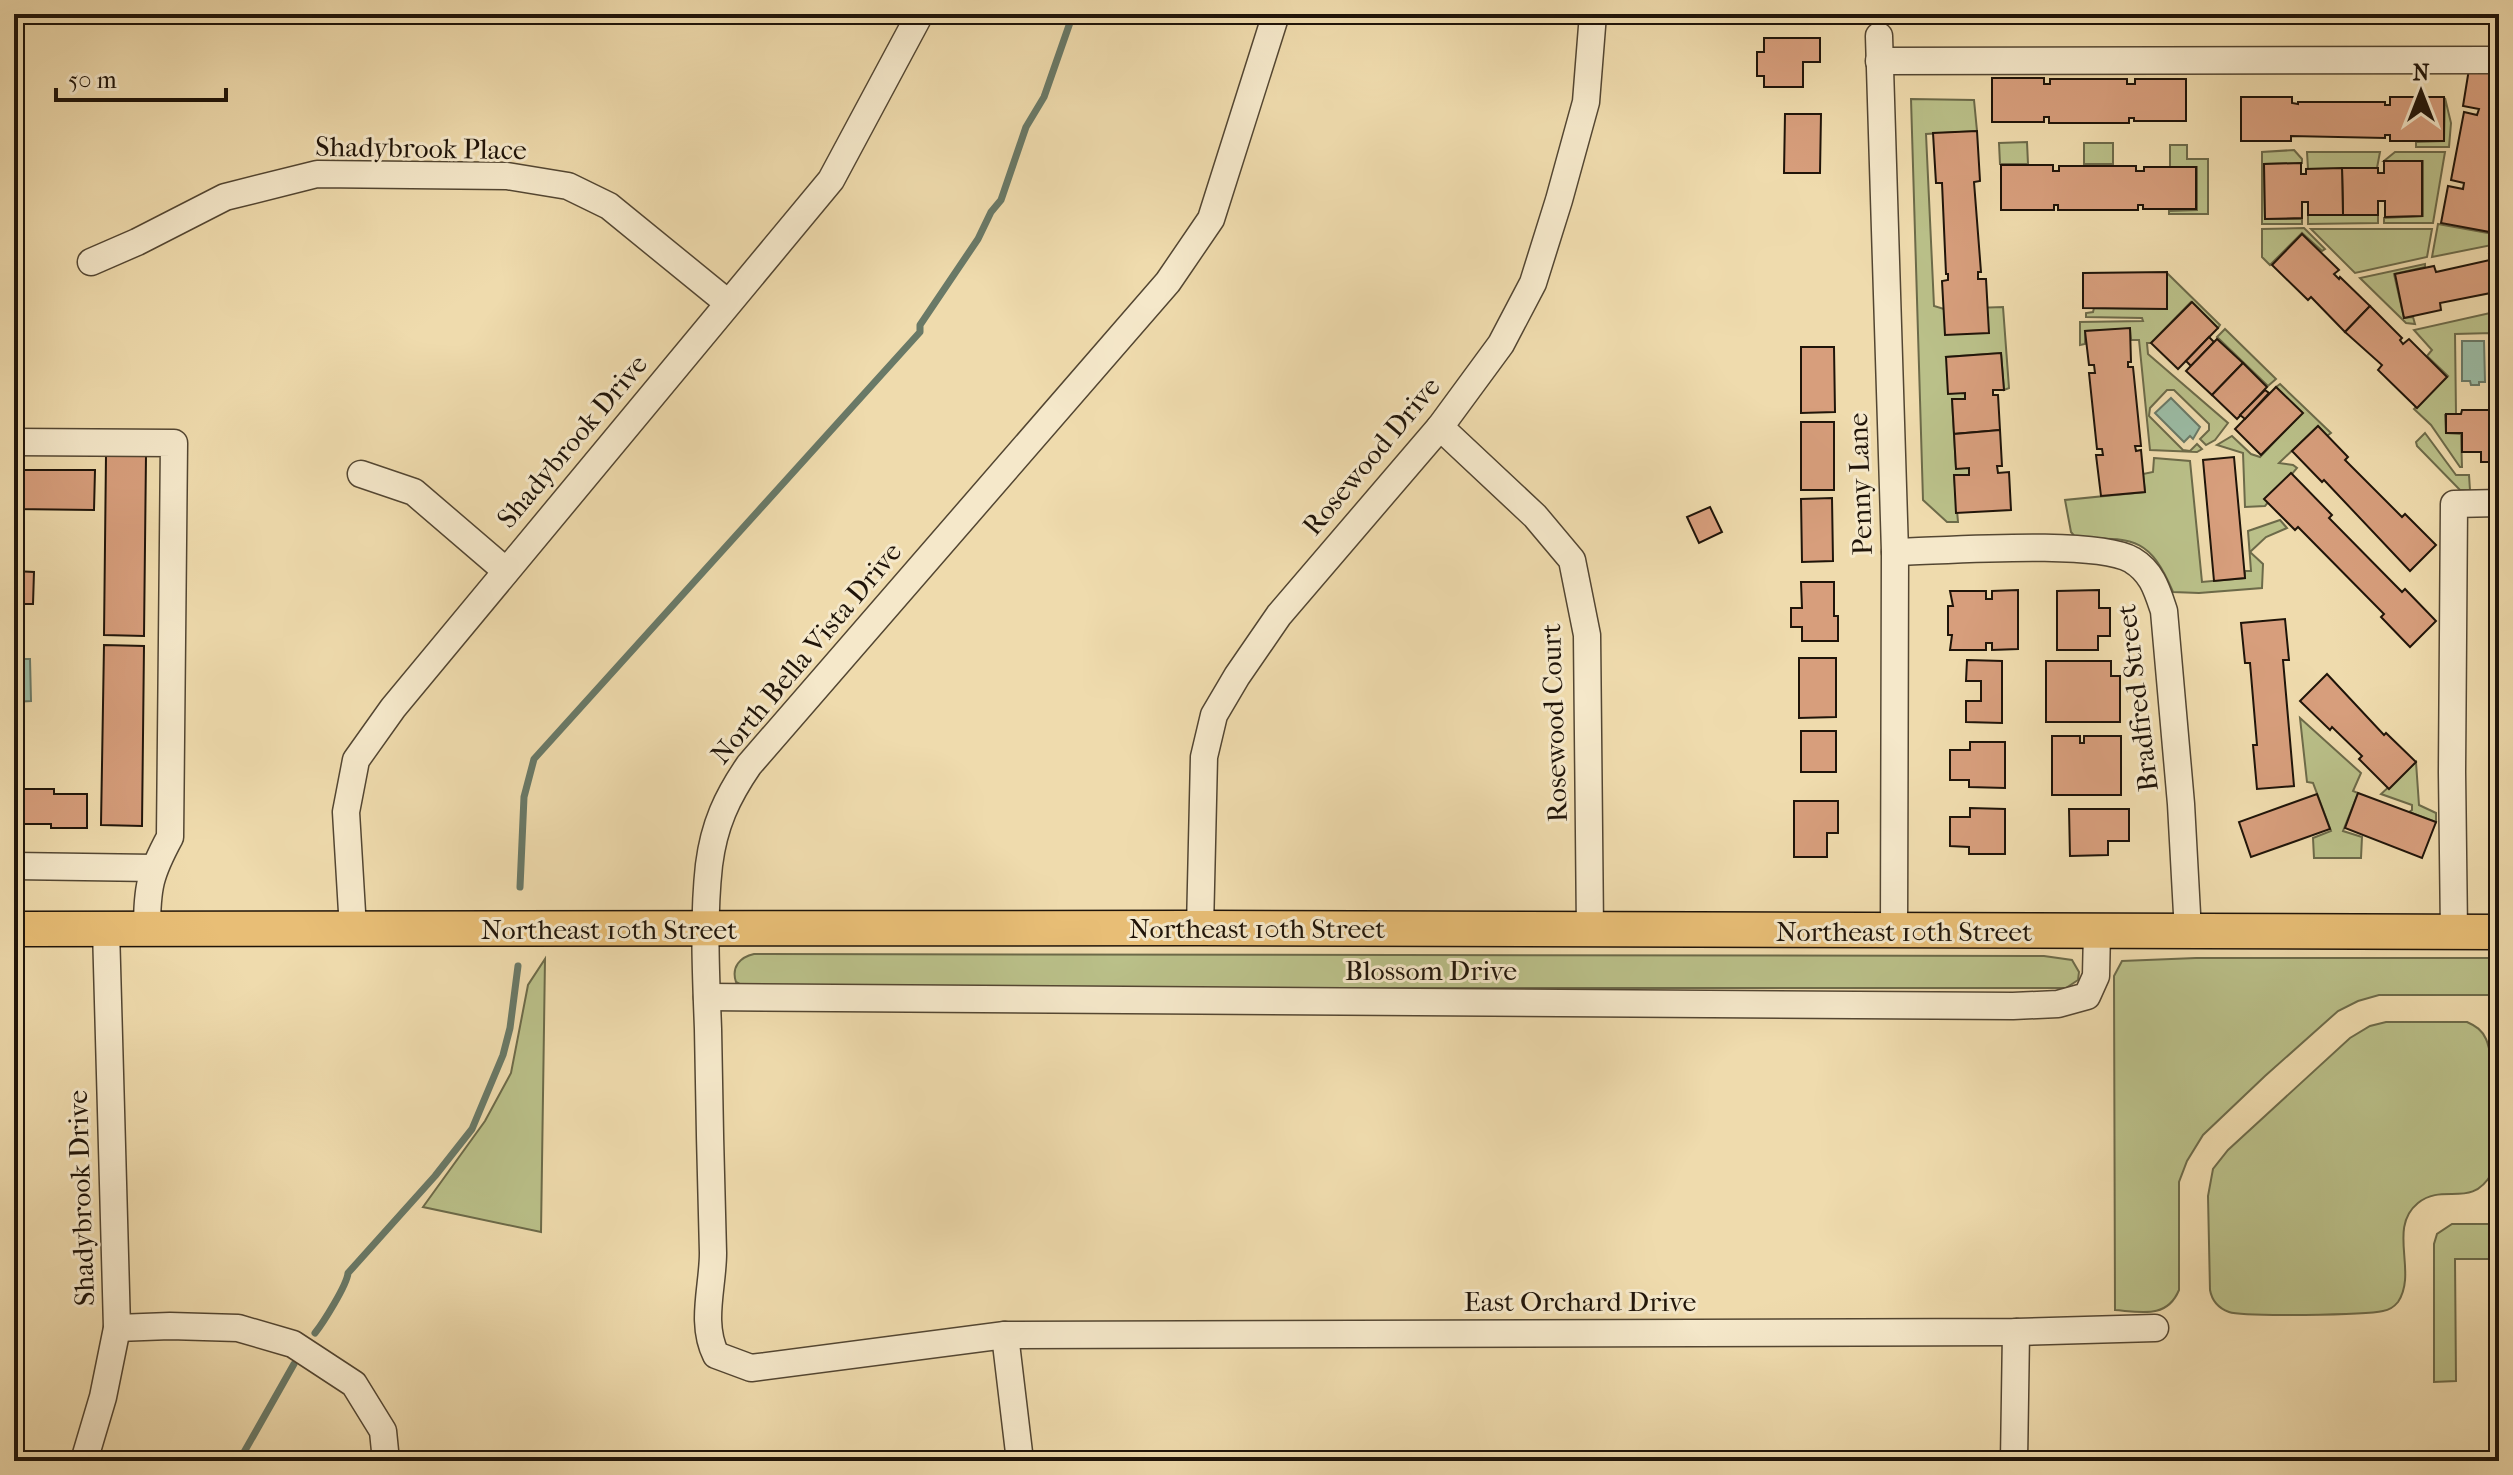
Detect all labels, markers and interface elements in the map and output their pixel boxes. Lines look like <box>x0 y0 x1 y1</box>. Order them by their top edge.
scale bar <box>56 52 226 102</box>
north arrow <box>2381 52 2461 132</box>
text: N <box>2413 60 2430 86</box>
text: 50 m <box>68 66 117 94</box>
street label: Shadybrook Place <box>315 130 527 166</box>
street label: Shadybrook Drive <box>490 347 654 534</box>
street label: Rosewood Drive <box>1295 370 1447 542</box>
street label: Penny Lane <box>1841 412 1879 556</box>
street label: North Bella Vista Drive <box>704 535 908 770</box>
street label: Bradfred Street <box>2109 603 2165 793</box>
street label: Rosewood Court <box>1534 623 1574 823</box>
street label: Northeast 10th Street <box>1129 912 1385 945</box>
street label: Northeast 10th Street <box>481 913 737 946</box>
street label: Northeast 10th Street <box>1776 915 2032 948</box>
street label: Blossom Drive <box>1345 954 1517 987</box>
street label: Shadybrook Drive <box>61 1089 101 1307</box>
street label: East Orchard Drive <box>1464 1285 1696 1318</box>

